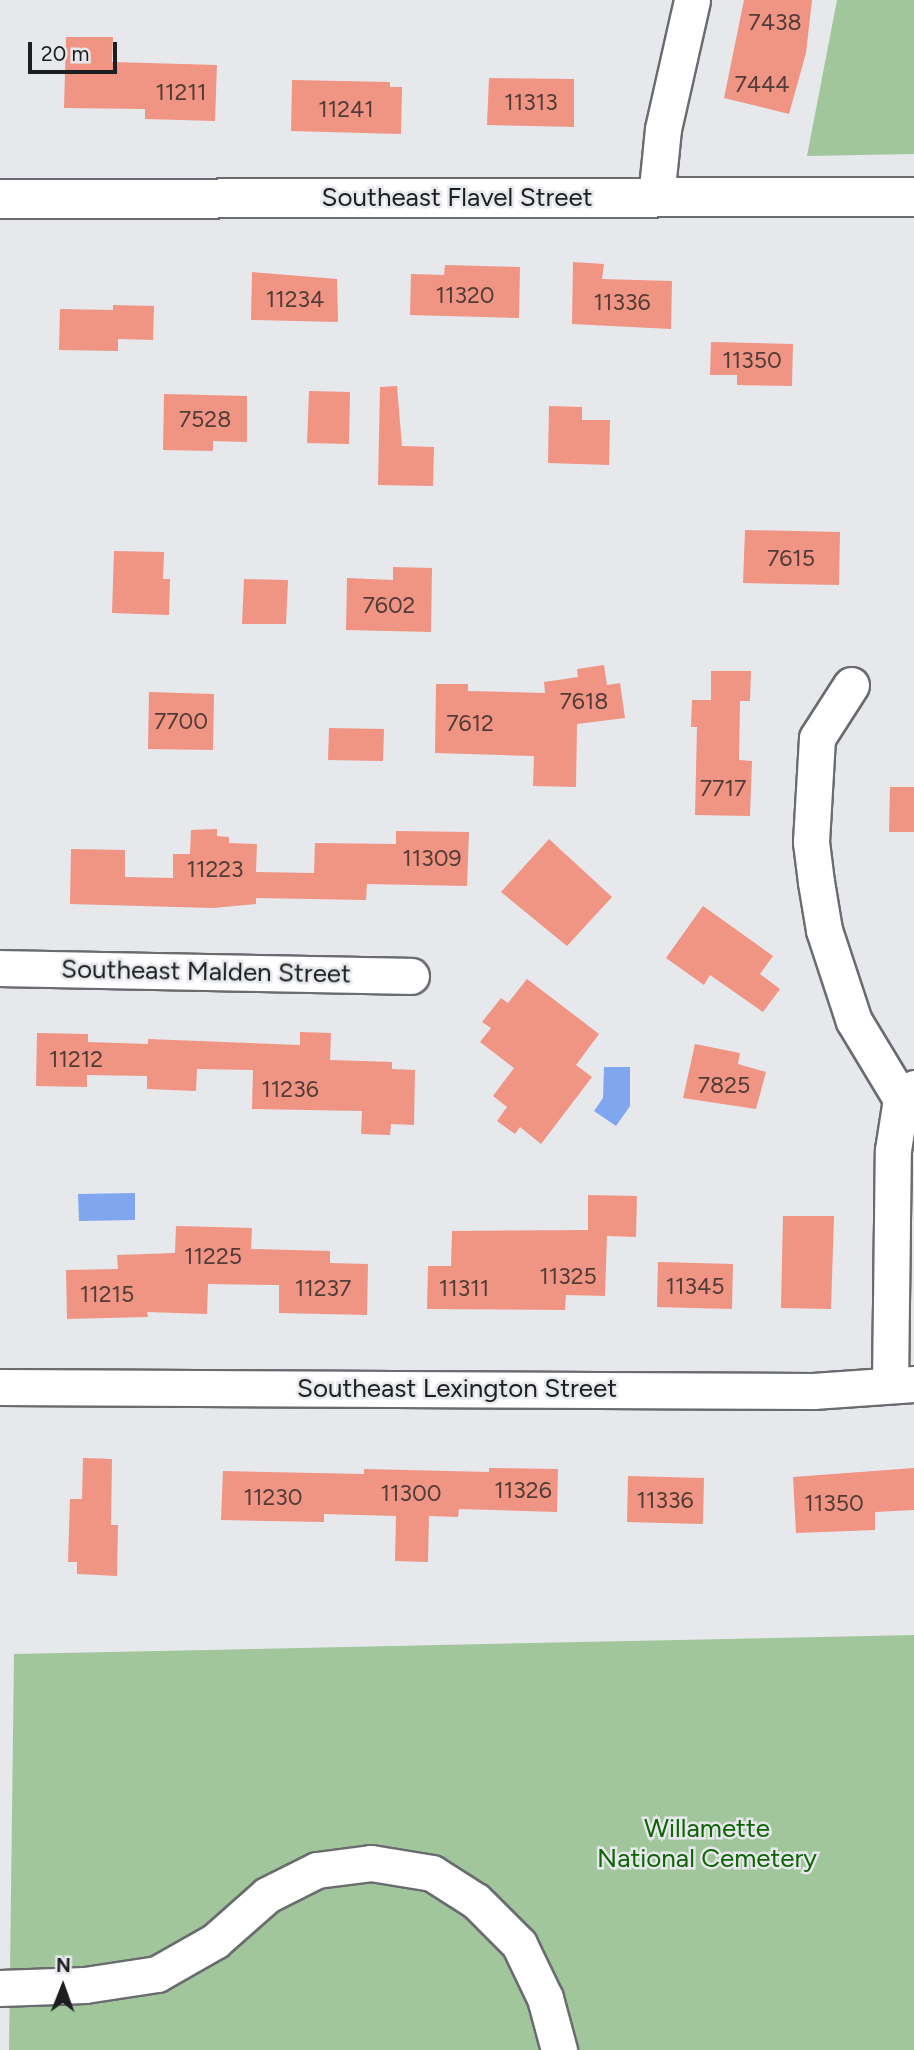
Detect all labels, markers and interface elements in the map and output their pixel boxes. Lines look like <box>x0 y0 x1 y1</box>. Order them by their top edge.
house number: 7438 <box>748 8 802 36</box>
scale bar <box>32 28 121 72</box>
text: 20 m <box>41 41 89 66</box>
house number: 7444 <box>734 70 790 98</box>
house number: 11211 <box>156 78 206 106</box>
house number: 11313 <box>504 88 558 116</box>
house number: 11241 <box>318 95 374 123</box>
street label: Southeast Flavel Street <box>322 182 592 214</box>
house number: 11320 <box>435 281 495 309</box>
house number: 11234 <box>266 285 324 313</box>
house number: 11336 <box>593 288 651 316</box>
house number: 11350 <box>722 346 782 374</box>
house number: 7528 <box>179 405 231 433</box>
house number: 7615 <box>767 544 815 572</box>
house number: 7602 <box>363 591 415 619</box>
house number: 7618 <box>560 687 608 715</box>
house number: 7700 <box>154 707 208 735</box>
house number: 7612 <box>446 709 494 737</box>
house number: 7717 <box>700 774 746 802</box>
house number: 11309 <box>402 844 462 872</box>
house number: 11223 <box>186 855 244 883</box>
street label: Southeast Malden Street <box>61 954 351 990</box>
house number: 11212 <box>49 1045 103 1073</box>
house number: 7825 <box>698 1071 750 1099</box>
house number: 11236 <box>261 1075 319 1103</box>
house number: 11225 <box>184 1242 242 1270</box>
house number: 11325 <box>539 1262 597 1290</box>
house number: 11345 <box>665 1272 725 1300</box>
house number: 11237 <box>295 1274 351 1302</box>
house number: 11311 <box>439 1274 489 1302</box>
house number: 11215 <box>80 1280 134 1308</box>
street label: Southeast Lexington Street <box>297 1373 617 1405</box>
house number: 11326 <box>494 1476 552 1504</box>
house number: 11300 <box>381 1479 441 1507</box>
house number: 11230 <box>243 1483 303 1511</box>
house number: 11336 <box>636 1486 694 1514</box>
house number: 11350 <box>804 1489 864 1517</box>
park label: Willamette National Cemetery <box>597 1813 817 1874</box>
north arrow <box>28 1952 98 2022</box>
text: N <box>56 1954 71 1977</box>

